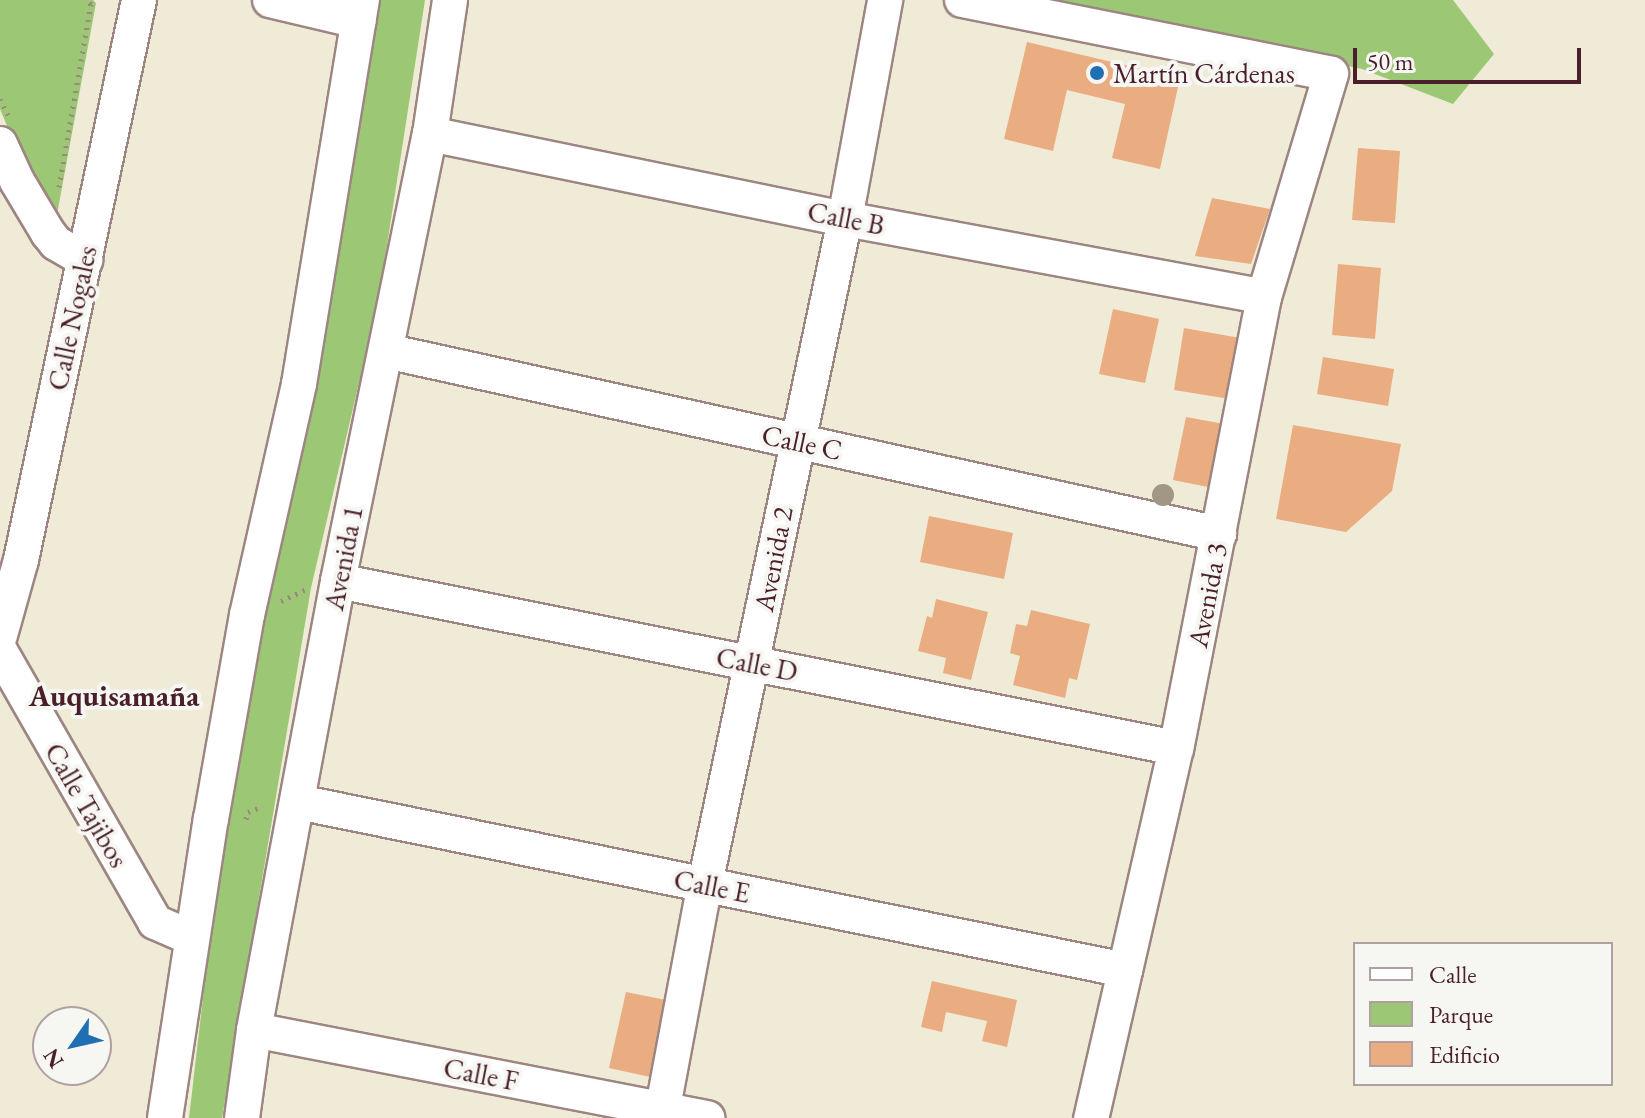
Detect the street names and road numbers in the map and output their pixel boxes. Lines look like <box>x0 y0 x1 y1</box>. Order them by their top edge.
street label: Calle B <box>805 194 887 242</box>
street label: Calle Nogales <box>40 243 104 393</box>
street label: Calle C <box>759 417 845 467</box>
street label: Avenida 1 <box>316 503 370 613</box>
street label: Avenida 2 <box>746 504 800 614</box>
street label: Avenida 3 <box>1180 540 1234 650</box>
street label: Calle D <box>713 640 801 688</box>
street label: Calle Tajibos <box>38 737 136 873</box>
street label: Calle E <box>671 862 753 910</box>
street label: Calle F <box>441 1050 521 1098</box>

